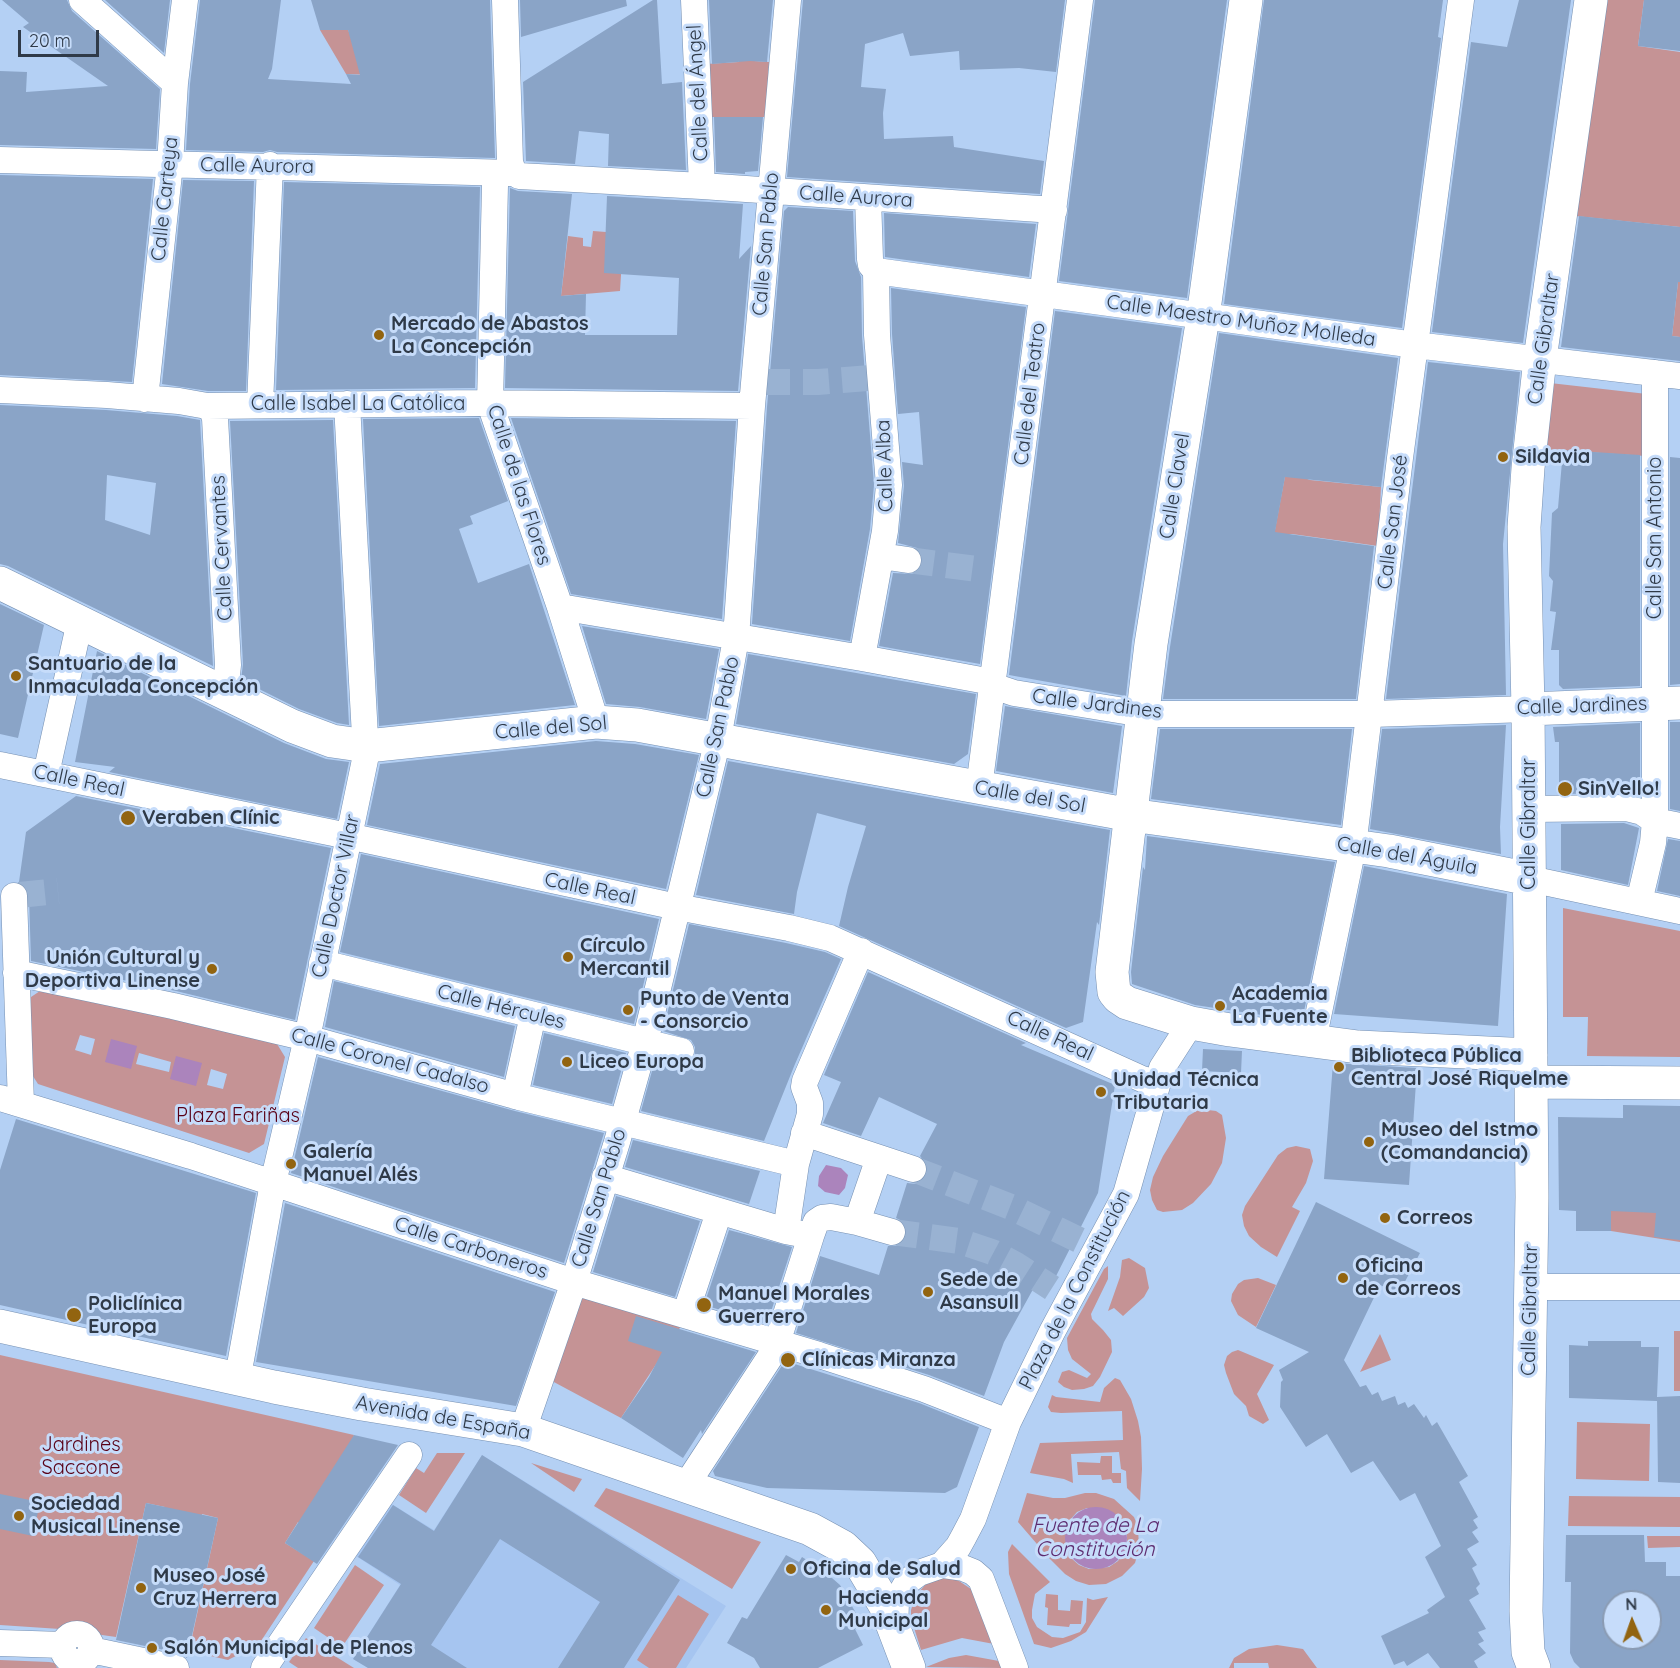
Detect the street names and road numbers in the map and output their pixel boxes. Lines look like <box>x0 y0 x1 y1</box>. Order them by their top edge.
street label: Calle del Ángel <box>682 24 714 162</box>
street label: Calle Carteya <box>147 135 183 263</box>
street label: Calle Aurora <box>200 153 314 179</box>
street label: Calle San Pablo <box>748 171 784 317</box>
street label: Calle Aurora <box>798 181 914 213</box>
street label: Calle Gibraltar <box>1523 272 1565 406</box>
street label: Calle Maestro Muñoz Molleda <box>1105 290 1377 352</box>
street label: Calle del Teatro <box>1009 321 1051 467</box>
street label: Calle Isabel La Católica <box>251 392 465 416</box>
street label: Calle de las Flores <box>482 402 556 568</box>
street label: Calle Alba <box>871 419 899 513</box>
street label: Calle Clavel <box>1155 431 1195 541</box>
street label: Calle San José <box>1373 453 1413 591</box>
street label: Calle San Antonio <box>1643 457 1667 619</box>
street label: Calle Cervantes <box>206 475 238 621</box>
street label: Calle San Pablo <box>691 654 745 800</box>
street label: Calle Jardines <box>1031 684 1163 724</box>
street label: Calle Jardines <box>1516 692 1648 720</box>
street label: Calle del Sol <box>494 711 608 745</box>
street label: Calle Gibraltar <box>1517 758 1541 890</box>
street label: Calle Real <box>31 760 127 802</box>
street label: Calle del Sol <box>973 775 1087 819</box>
street label: Calle Doctor Villar <box>307 812 365 980</box>
street label: Calle del Águila <box>1335 832 1479 880</box>
street label: Calle Real <box>542 868 638 910</box>
street label: Calle Hércules <box>435 980 567 1034</box>
street label: Calle Real <box>1003 1006 1097 1066</box>
street label: Calle Coronel Cadalso <box>288 1023 492 1099</box>
street label: Calle San Pablo <box>566 1126 632 1270</box>
street label: Plaza de la Constitución <box>1014 1186 1136 1394</box>
street label: Calle Carboneros <box>391 1212 551 1284</box>
street label: Calle Gibraltar <box>1517 1244 1543 1376</box>
street label: Avenida de España <box>354 1391 532 1445</box>

